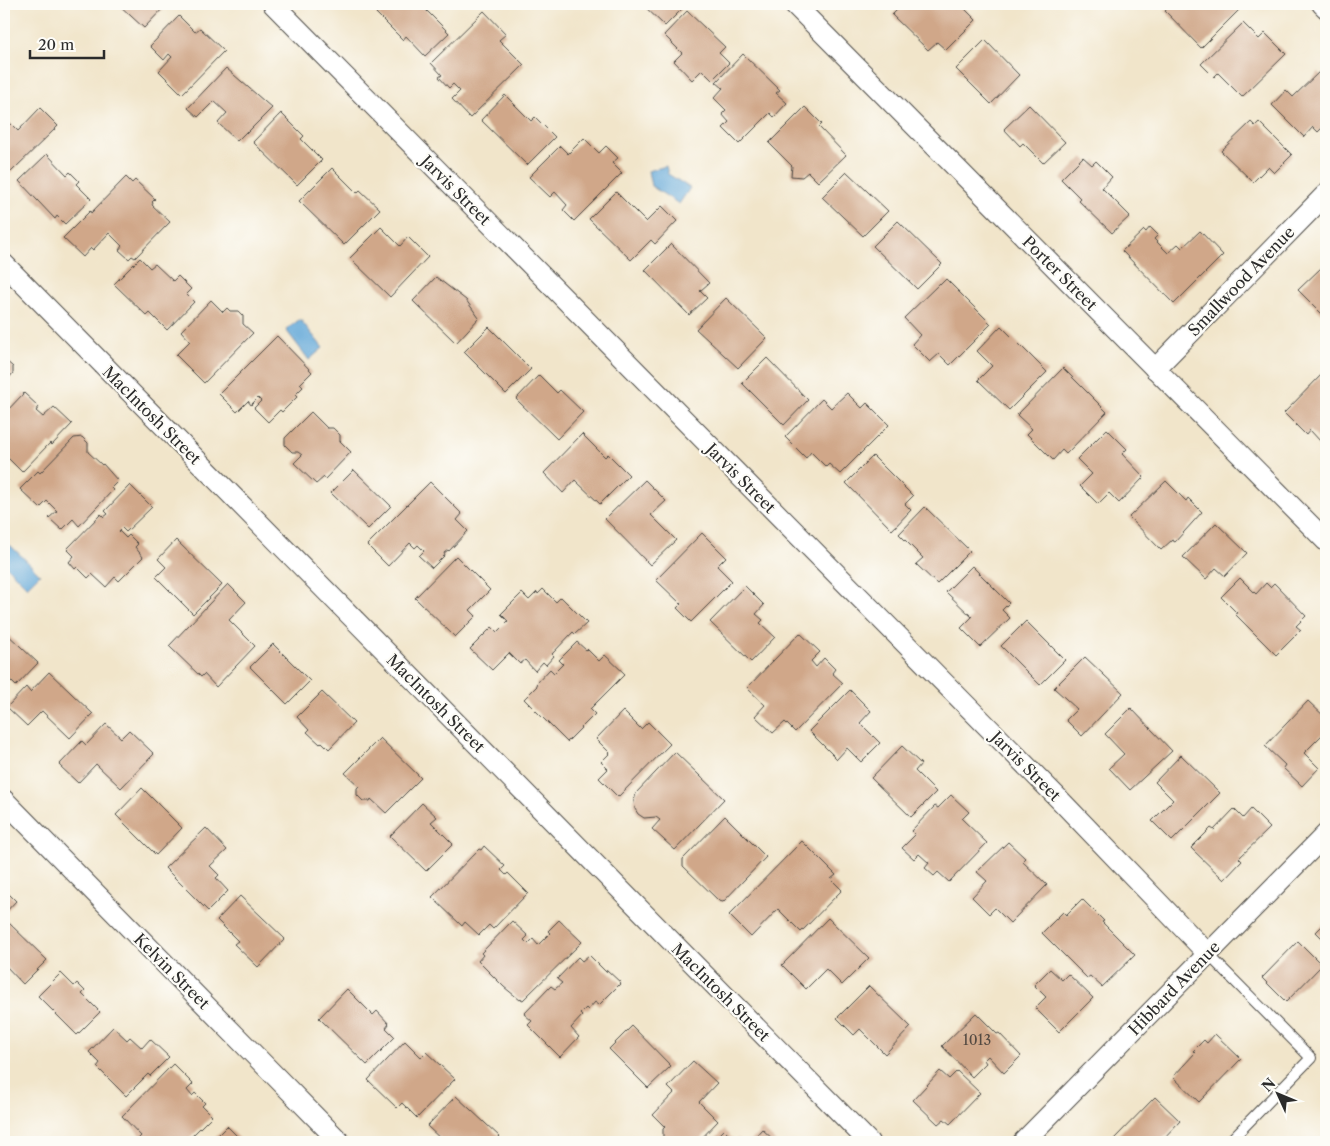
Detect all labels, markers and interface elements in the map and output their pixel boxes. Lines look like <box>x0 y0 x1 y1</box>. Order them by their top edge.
scale bar <box>30 28 104 60</box>
text: 20 m <box>38 35 74 54</box>
street label: Jarvis Street <box>415 149 495 229</box>
street label: Smallwood Avenue <box>1183 222 1299 340</box>
street label: Porter Street <box>1019 232 1102 315</box>
street label: MacIntosh Street <box>99 362 206 469</box>
street label: Jarvis Street <box>700 437 780 517</box>
street label: MacIntosh Street <box>383 650 490 757</box>
street label: Jarvis Street <box>985 725 1065 805</box>
street label: Kelvin Street <box>130 929 214 1013</box>
street label: Hibbard Avenue <box>1124 937 1224 1039</box>
street label: MacIntosh Street <box>668 939 775 1046</box>
house number: 1013 <box>963 1031 991 1049</box>
north arrow <box>1252 1068 1302 1118</box>
text: N <box>1258 1074 1279 1096</box>

